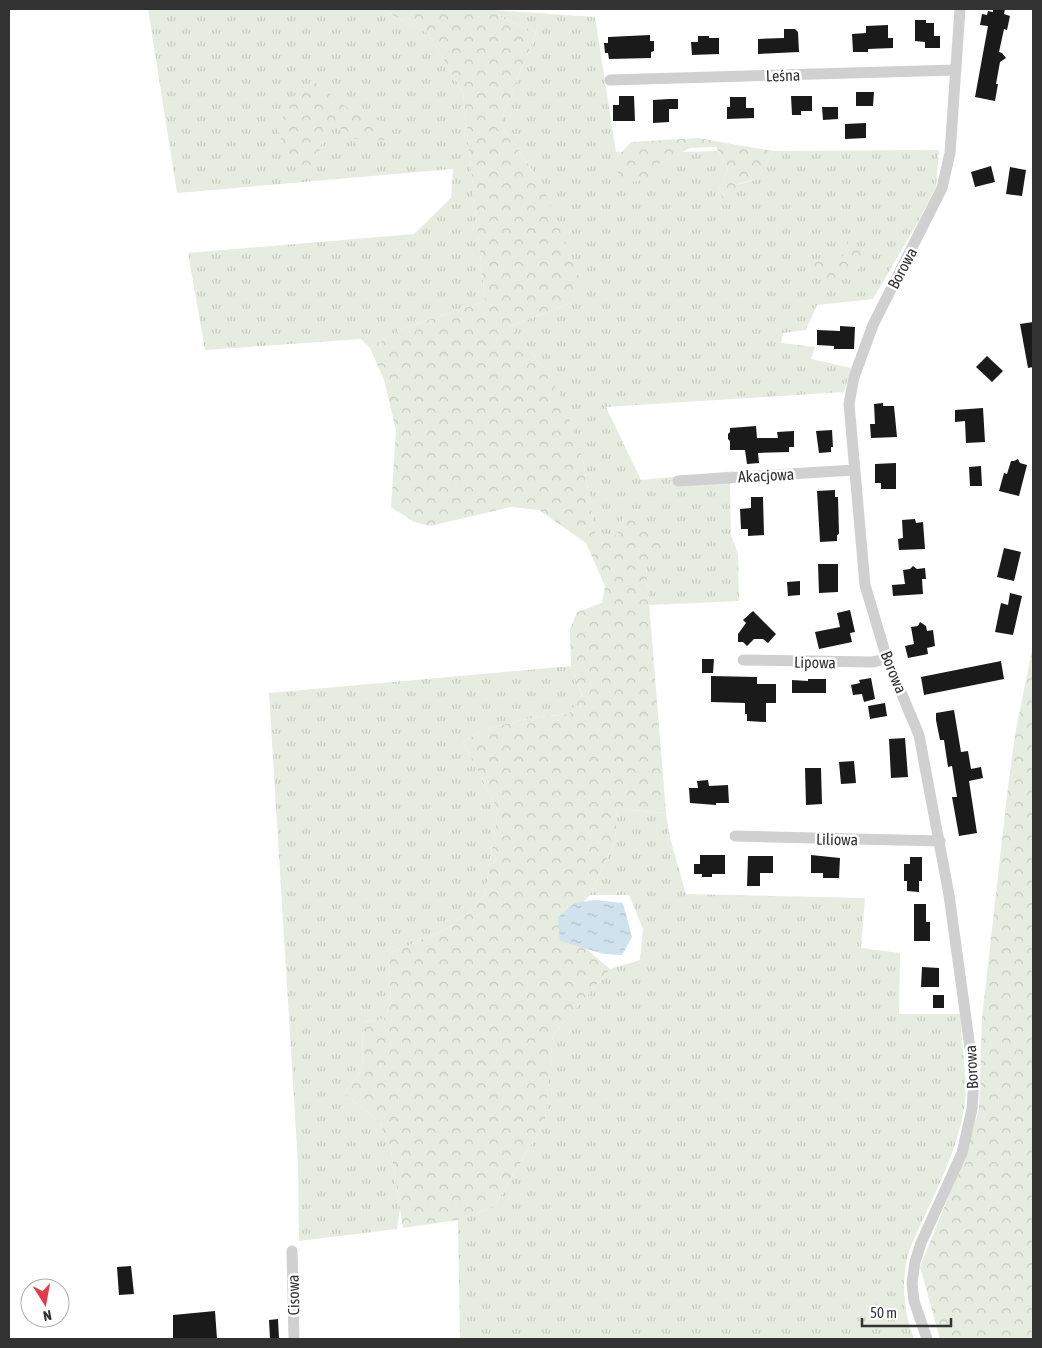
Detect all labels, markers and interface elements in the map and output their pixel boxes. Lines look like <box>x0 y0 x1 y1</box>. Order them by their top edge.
street label: Leśna <box>766 65 800 85</box>
street label: Borowa <box>884 244 920 292</box>
street label: Akacjowa <box>738 465 795 486</box>
street label: Borowa <box>877 648 911 696</box>
street label: Lipowa <box>794 653 836 672</box>
street label: Liliowa <box>816 830 858 848</box>
street label: Borowa <box>961 1045 981 1089</box>
street label: Cisowa <box>284 1274 302 1316</box>
north arrow <box>20 1278 70 1328</box>
scale bar <box>862 1296 951 1328</box>
text: 50 m <box>870 1304 897 1321</box>
text: N <box>42 1307 53 1324</box>

